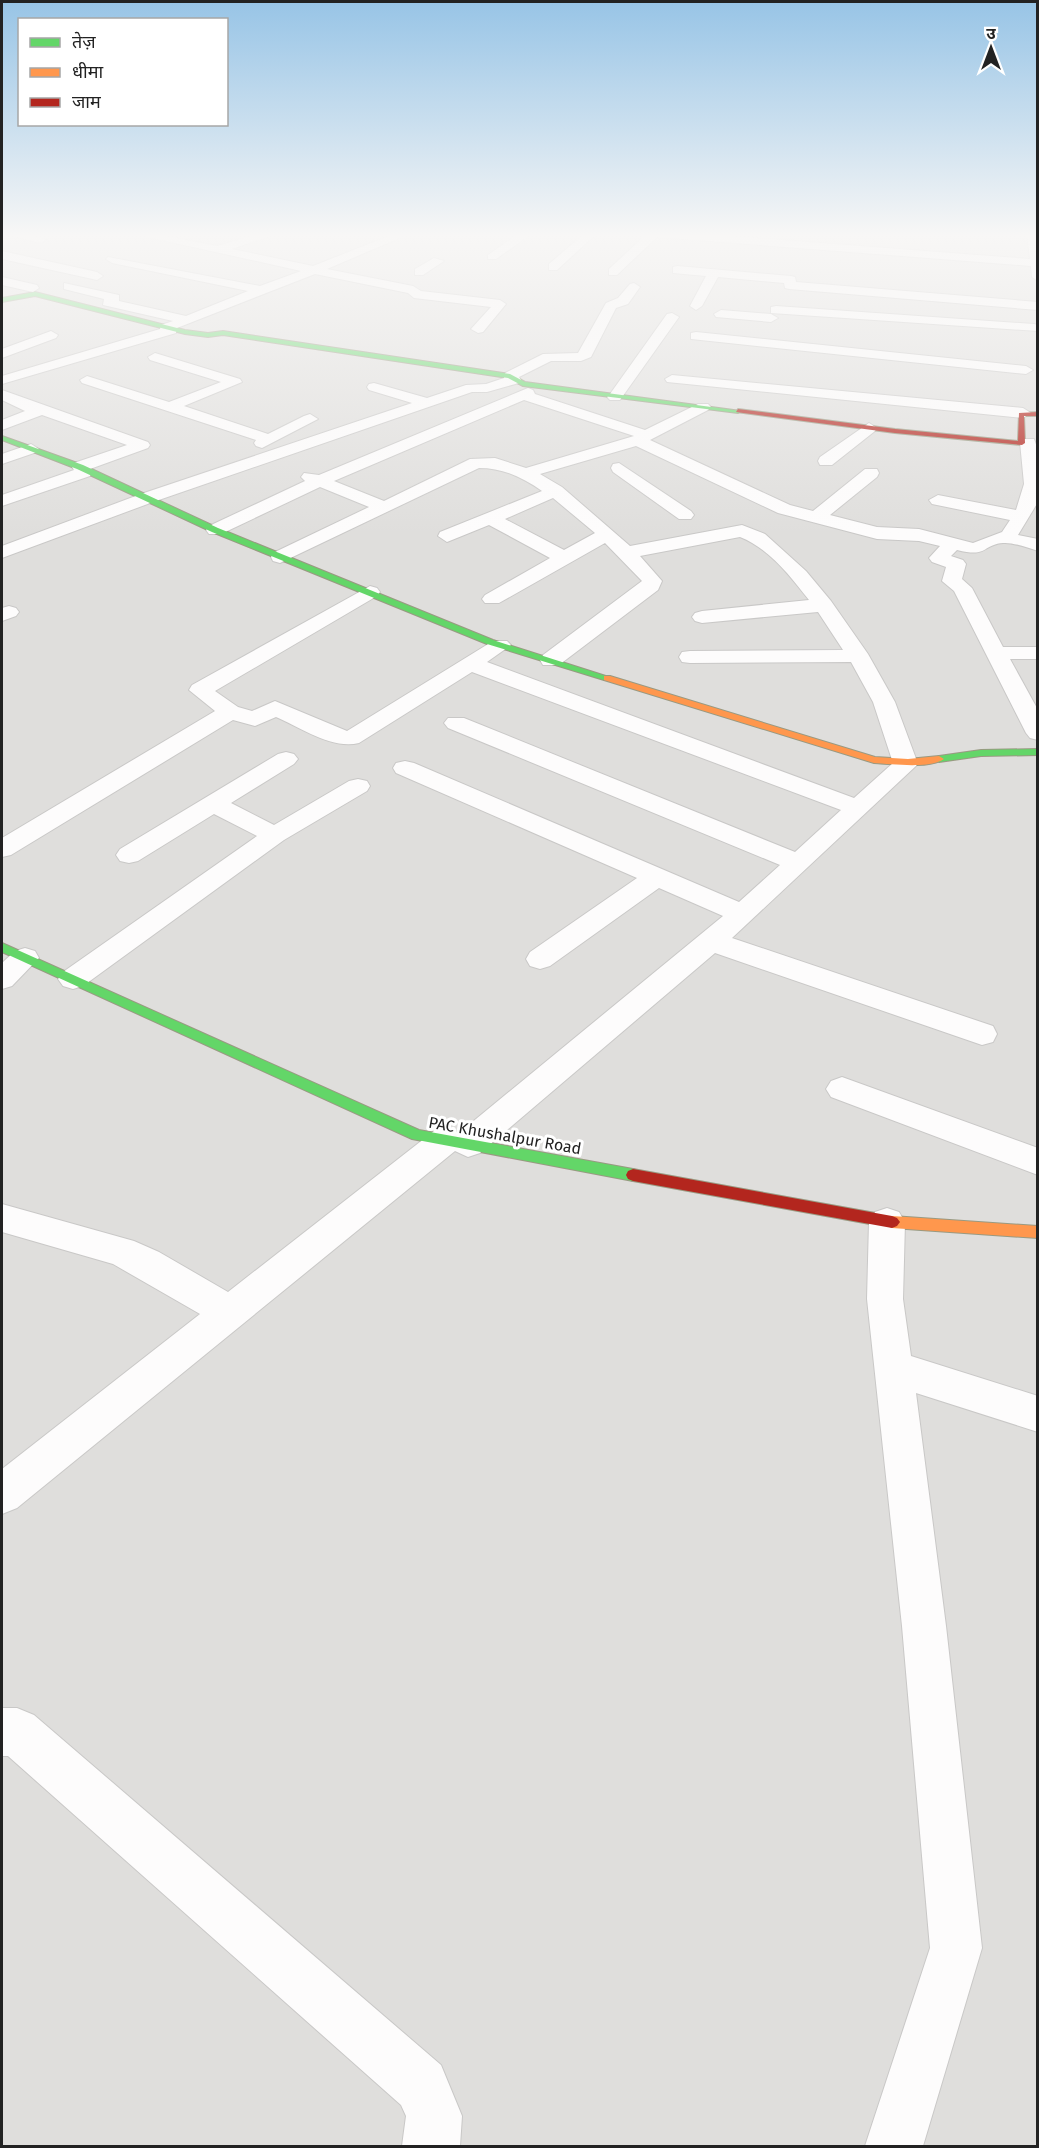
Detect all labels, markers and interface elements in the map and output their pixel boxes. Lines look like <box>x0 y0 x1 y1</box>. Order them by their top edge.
legend <box>18 18 228 126</box>
north arrow <box>961 18 1021 78</box>
text: उ <box>986 24 996 43</box>
text: तेज़ <box>72 31 96 53</box>
text: धीमा <box>72 61 103 83</box>
text: जाम <box>72 91 102 113</box>
street label: PAC Khushalpur Road <box>427 1113 583 1158</box>

